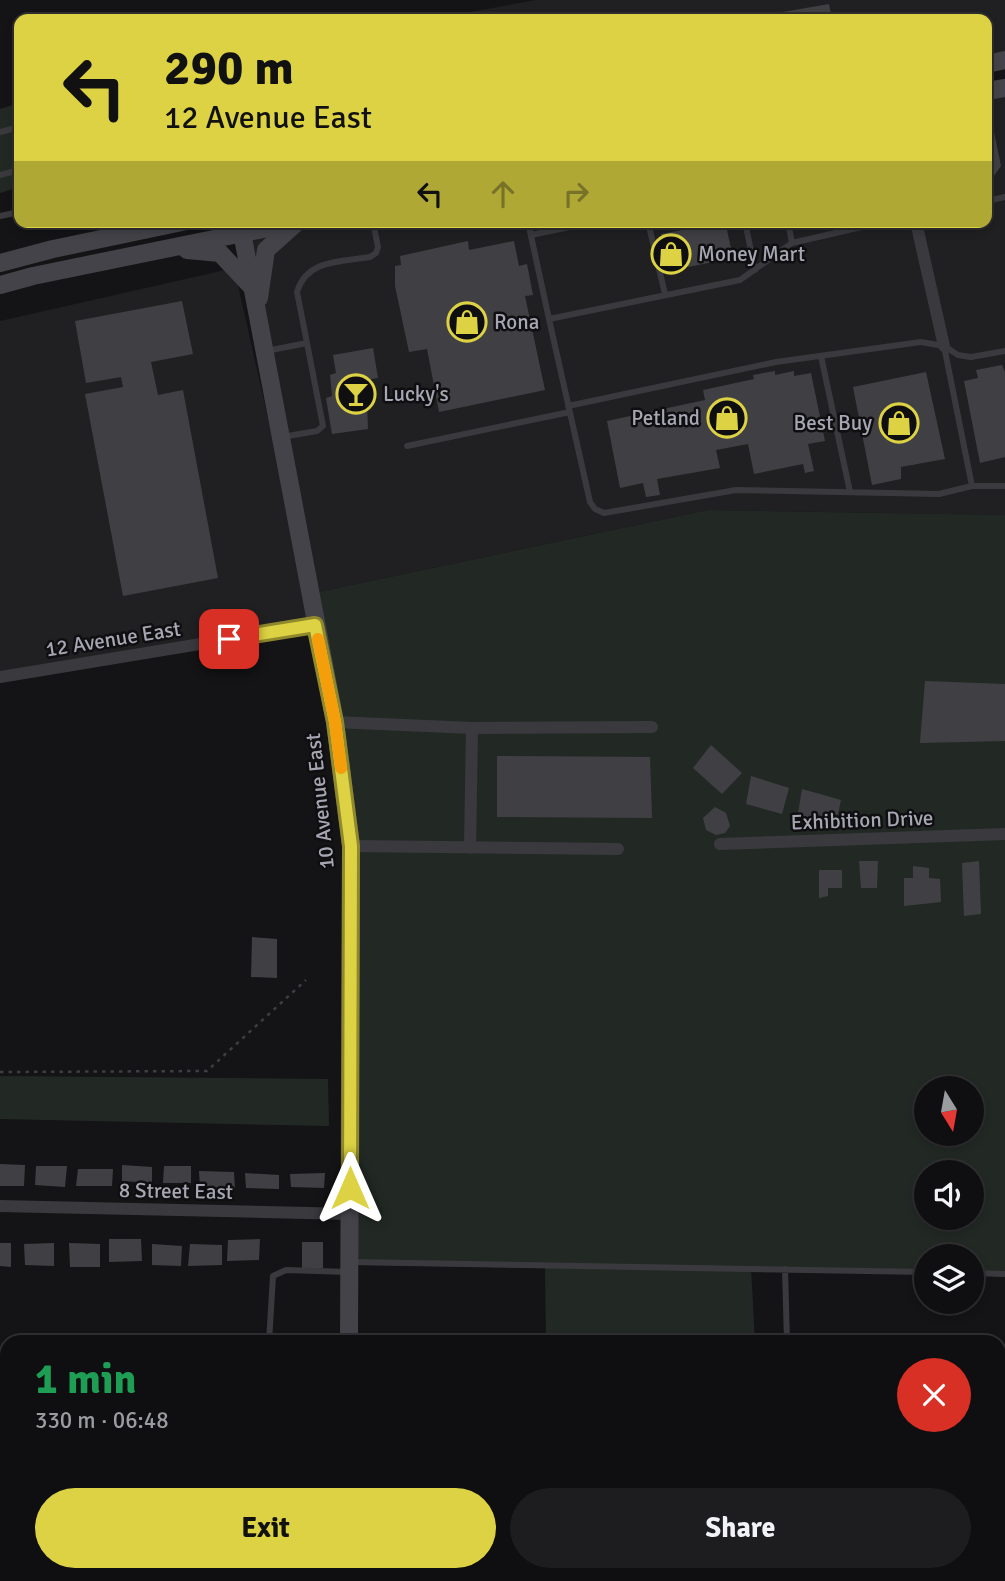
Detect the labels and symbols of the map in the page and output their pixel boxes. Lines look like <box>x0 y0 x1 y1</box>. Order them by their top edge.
shop icon: Money Mart <box>650 233 692 275</box>
place label: Money Mart <box>698 241 805 267</box>
shop icon: Rona <box>446 301 488 343</box>
place label: Rona <box>494 309 539 335</box>
bar icon: Lucky's <box>335 373 377 415</box>
place label: Lucky's <box>383 381 449 407</box>
shop icon: Petland <box>706 397 748 439</box>
shop icon: Best Buy <box>878 402 920 444</box>
place label: Petland <box>631 405 700 431</box>
place label: Best Buy <box>794 410 872 436</box>
pin <box>199 609 259 669</box>
street label: 12 Avenue East <box>44 615 182 663</box>
street label: 10 Avenue East <box>300 732 340 870</box>
street label: Exhibition Drive <box>790 805 934 835</box>
north arrow <box>914 1076 984 1146</box>
position arrow <box>313 1151 387 1225</box>
street label: 8 Street East <box>119 1177 233 1205</box>

